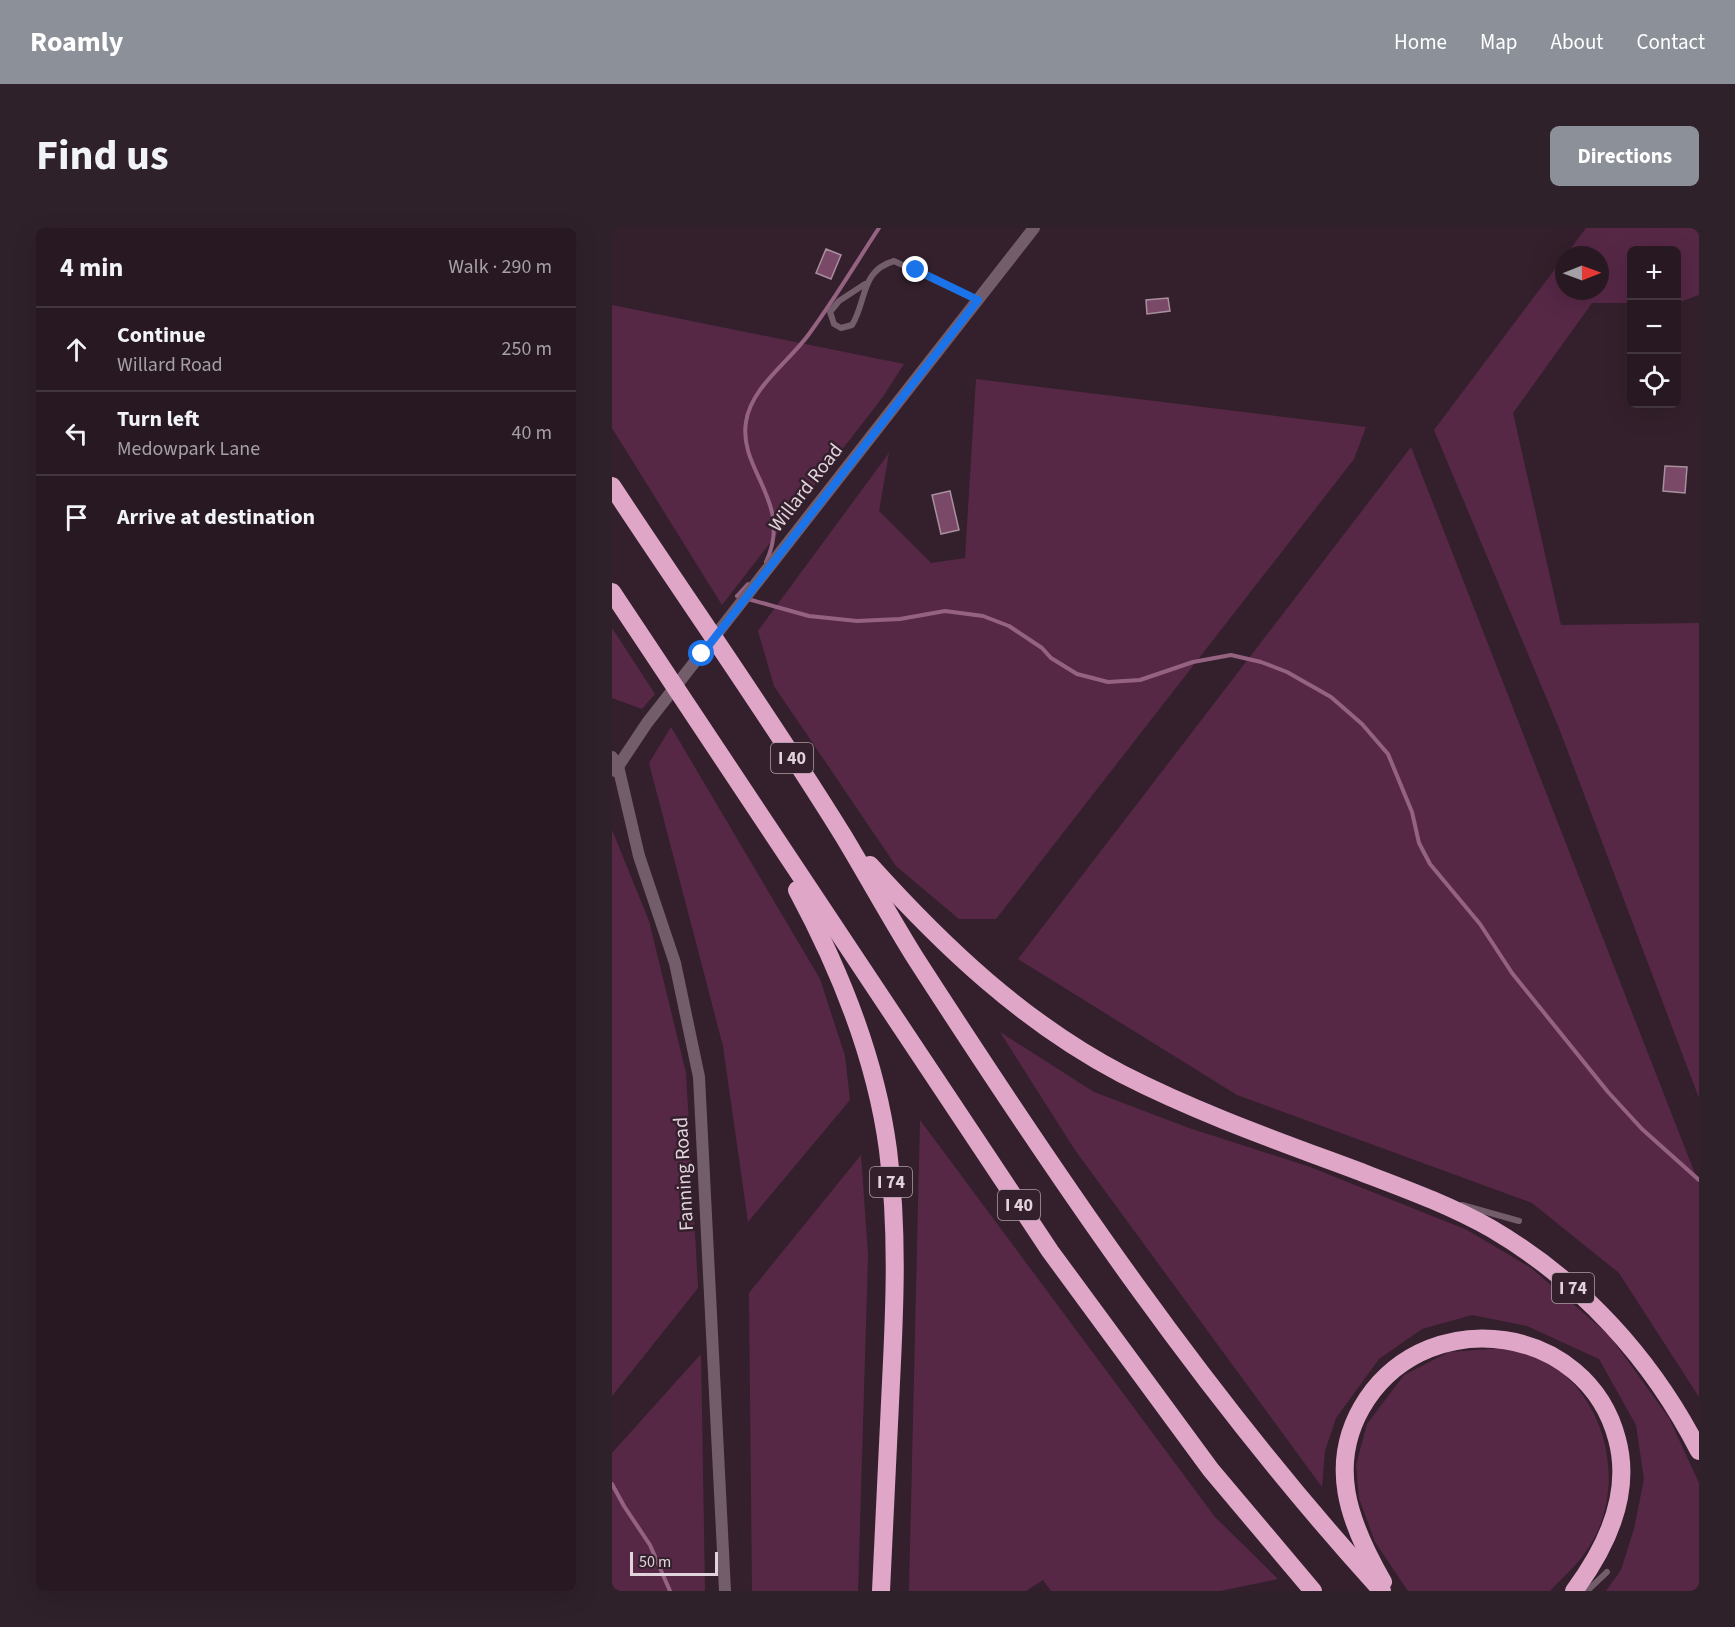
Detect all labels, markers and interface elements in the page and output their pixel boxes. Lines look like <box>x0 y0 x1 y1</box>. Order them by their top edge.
text: Roamly <box>30 22 123 62</box>
text: Home <box>1394 27 1447 57</box>
text: Map <box>1480 27 1518 57</box>
text: About <box>1551 27 1603 57</box>
text: Contact <box>1636 27 1705 57</box>
text: Find us <box>36 126 169 186</box>
button: Directions <box>1550 126 1699 186</box>
north arrow <box>1555 246 1609 300</box>
map controls <box>1627 246 1681 408</box>
button: + <box>1627 246 1681 300</box>
text: 4 min <box>60 249 123 286</box>
text: Walk · 290 m <box>448 253 552 281</box>
route end <box>902 256 928 282</box>
button: − <box>1627 300 1681 354</box>
text: Continue <box>117 319 206 351</box>
icon: ahead <box>60 333 93 366</box>
text: 250 m <box>502 335 552 363</box>
text: Willard Road <box>117 351 223 379</box>
button: locate <box>1627 354 1681 408</box>
text: Turn left <box>117 403 199 435</box>
icon: left <box>60 417 93 450</box>
text: 40 m <box>512 419 552 447</box>
text: Medowpark Lane <box>117 435 260 463</box>
street label: Willard Road <box>762 438 850 538</box>
icon: arrive <box>60 501 93 534</box>
text: Arrive at destination <box>117 501 315 533</box>
route start <box>688 640 714 666</box>
road number: I 40 <box>771 743 813 773</box>
street label: Fanning Road <box>667 1116 701 1232</box>
road number: I 74 <box>870 1167 912 1197</box>
road number: I 40 <box>998 1190 1040 1220</box>
road number: I 74 <box>1552 1273 1594 1303</box>
scale bar <box>630 1549 718 1576</box>
text: 50 m <box>639 1551 671 1573</box>

